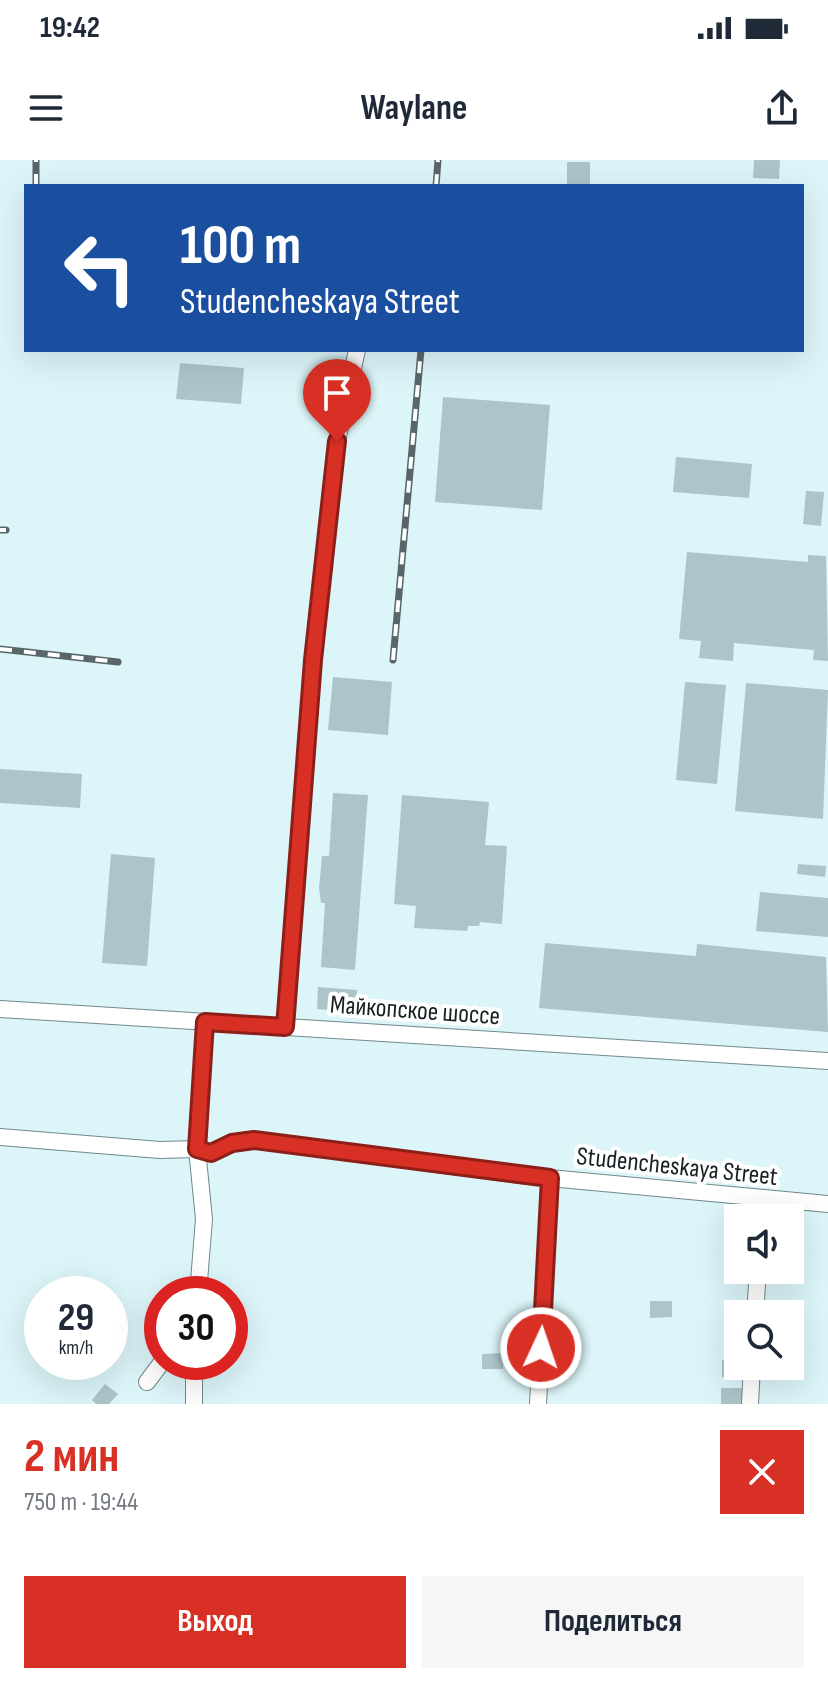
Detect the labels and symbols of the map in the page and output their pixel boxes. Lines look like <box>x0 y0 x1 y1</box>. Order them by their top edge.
pin <box>303 359 371 441</box>
street label: Майкопское шоссе <box>329 990 501 1032</box>
street label: Studencheskaya Street <box>575 1141 779 1193</box>
speed limit sign: 30 <box>144 1276 248 1380</box>
position arrow <box>499 1306 583 1390</box>

